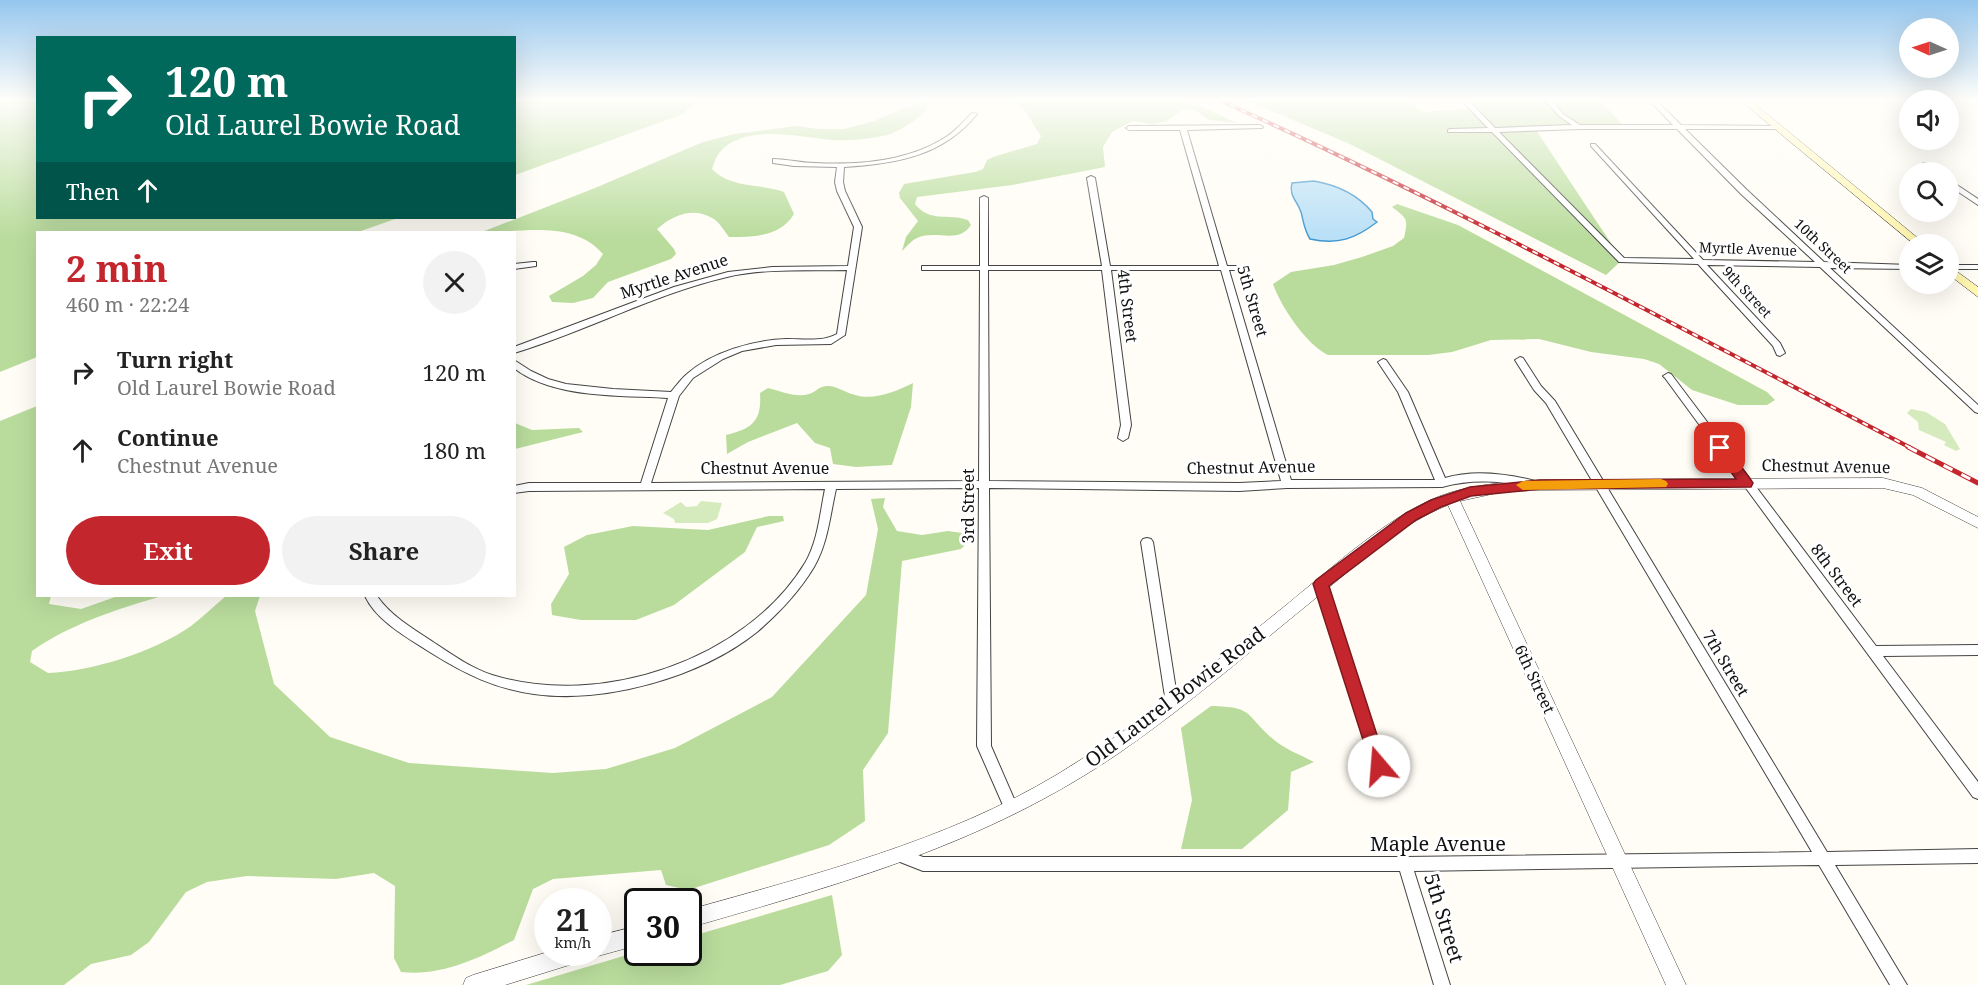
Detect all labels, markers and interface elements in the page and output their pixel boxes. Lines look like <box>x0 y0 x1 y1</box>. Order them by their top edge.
north arrow <box>1899 18 1959 78</box>
map controls <box>1899 18 1959 294</box>
text: 120 m <box>165 52 289 109</box>
icon: right <box>66 60 144 138</box>
button: sound <box>1899 90 1959 150</box>
text: Old Laurel Bowie Road <box>165 106 460 143</box>
button: search <box>1899 162 1959 222</box>
icon: ahead <box>131 174 164 207</box>
text: Then <box>66 176 119 206</box>
street label: 10th Street <box>1790 214 1856 277</box>
button: layers <box>1899 234 1959 294</box>
street label: Myrtle Avenue <box>1699 237 1797 260</box>
text: 2 min <box>66 244 168 293</box>
street label: Myrtle Avenue <box>617 248 731 304</box>
button: close <box>423 251 486 314</box>
street label: 9th Street <box>1718 262 1776 322</box>
street label: 5th Street <box>1232 263 1274 340</box>
street label: 4th Street <box>1113 268 1143 344</box>
text: 460 m · 22:24 <box>66 291 189 318</box>
text: Turn right <box>117 344 233 374</box>
icon: right <box>66 356 99 389</box>
text: 120 m <box>423 357 486 387</box>
text: Old Laurel Bowie Road <box>117 374 336 401</box>
text: Continue <box>117 422 219 452</box>
pin <box>1694 422 1745 473</box>
icon: arrive <box>1703 431 1736 464</box>
icon: ahead <box>66 434 99 467</box>
text: 180 m <box>423 435 486 465</box>
text: Chestnut Avenue <box>117 452 278 479</box>
street label: Chestnut Avenue <box>1761 454 1891 478</box>
street label: Chestnut Avenue <box>1186 455 1316 479</box>
street label: Chestnut Avenue <box>701 457 829 479</box>
street label: 3rd Street <box>957 468 979 544</box>
button: Exit <box>66 516 270 585</box>
button: Share <box>282 516 486 585</box>
street label: 8th Street <box>1806 539 1868 611</box>
street label: Old Laurel Bowie Road <box>1079 620 1270 773</box>
street label: 7th Street <box>1698 626 1755 700</box>
street label: 6th Street <box>1509 641 1561 717</box>
position arrow <box>1347 734 1411 798</box>
street label: Maple Avenue <box>1370 830 1506 857</box>
street label: 5th Street <box>1418 870 1471 966</box>
speed limit sign: 30 <box>624 888 702 966</box>
text: 21 <box>556 899 590 940</box>
text: km/h <box>555 932 591 952</box>

